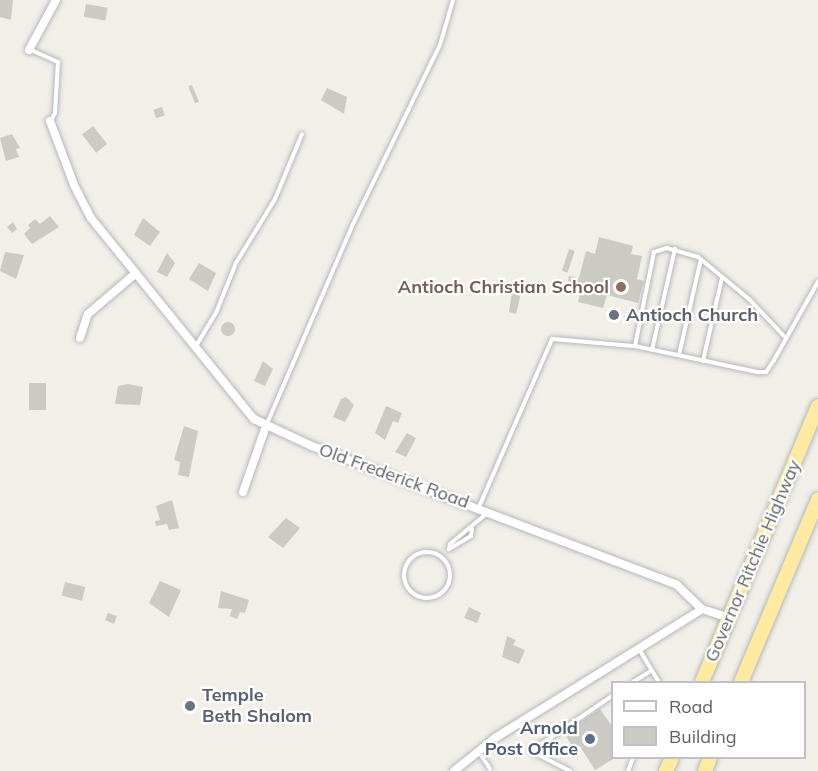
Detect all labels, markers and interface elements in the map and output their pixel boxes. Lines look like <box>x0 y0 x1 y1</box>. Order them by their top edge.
place label: Antioch Christian School <box>398 276 609 298</box>
marker: Antioch Christian School <box>614 280 628 294</box>
place label: Antioch Church <box>626 304 758 326</box>
marker: Antioch Church <box>607 308 621 322</box>
street label: Old Frederick Road <box>316 439 472 513</box>
street label: Governor Ritchie Highway <box>701 457 805 665</box>
legend <box>611 681 806 759</box>
place label: Temple Beth Shalom <box>202 685 312 728</box>
text: Road <box>669 695 713 718</box>
marker: Temple Beth Shalom <box>183 699 197 713</box>
place label: Arnold Post Office <box>485 718 578 760</box>
text: Building <box>669 725 737 748</box>
marker: Arnold Post Office <box>583 732 597 746</box>

